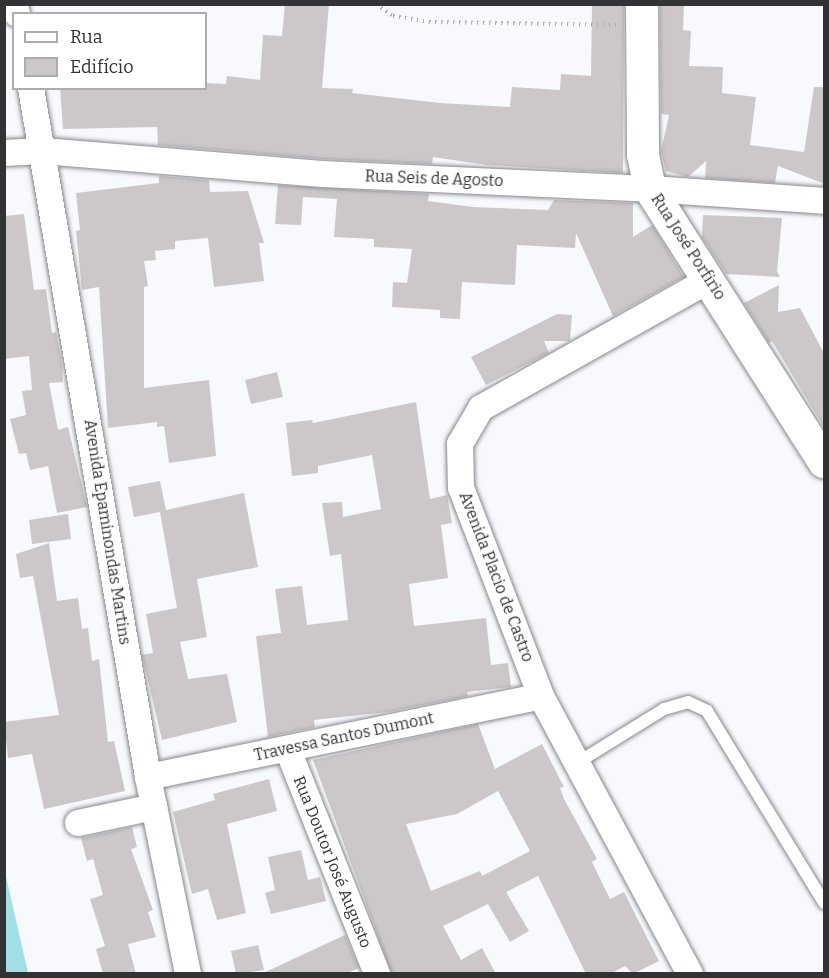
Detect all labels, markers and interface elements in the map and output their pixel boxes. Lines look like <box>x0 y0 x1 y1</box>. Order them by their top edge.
legend <box>12 12 207 90</box>
text: Rua <box>70 26 103 48</box>
text: Edifício <box>70 56 134 78</box>
street label: Rua Seis de Agosto <box>364 167 504 191</box>
street label: Rua José Porfirio <box>647 190 729 304</box>
street label: Avenida Epaminondas Martins <box>80 418 134 646</box>
street label: Avenida Placio de Castro <box>455 489 537 665</box>
street label: Travessa Santos Dumont <box>252 709 436 765</box>
street label: Rua Doutor José Augusto <box>289 773 375 951</box>

